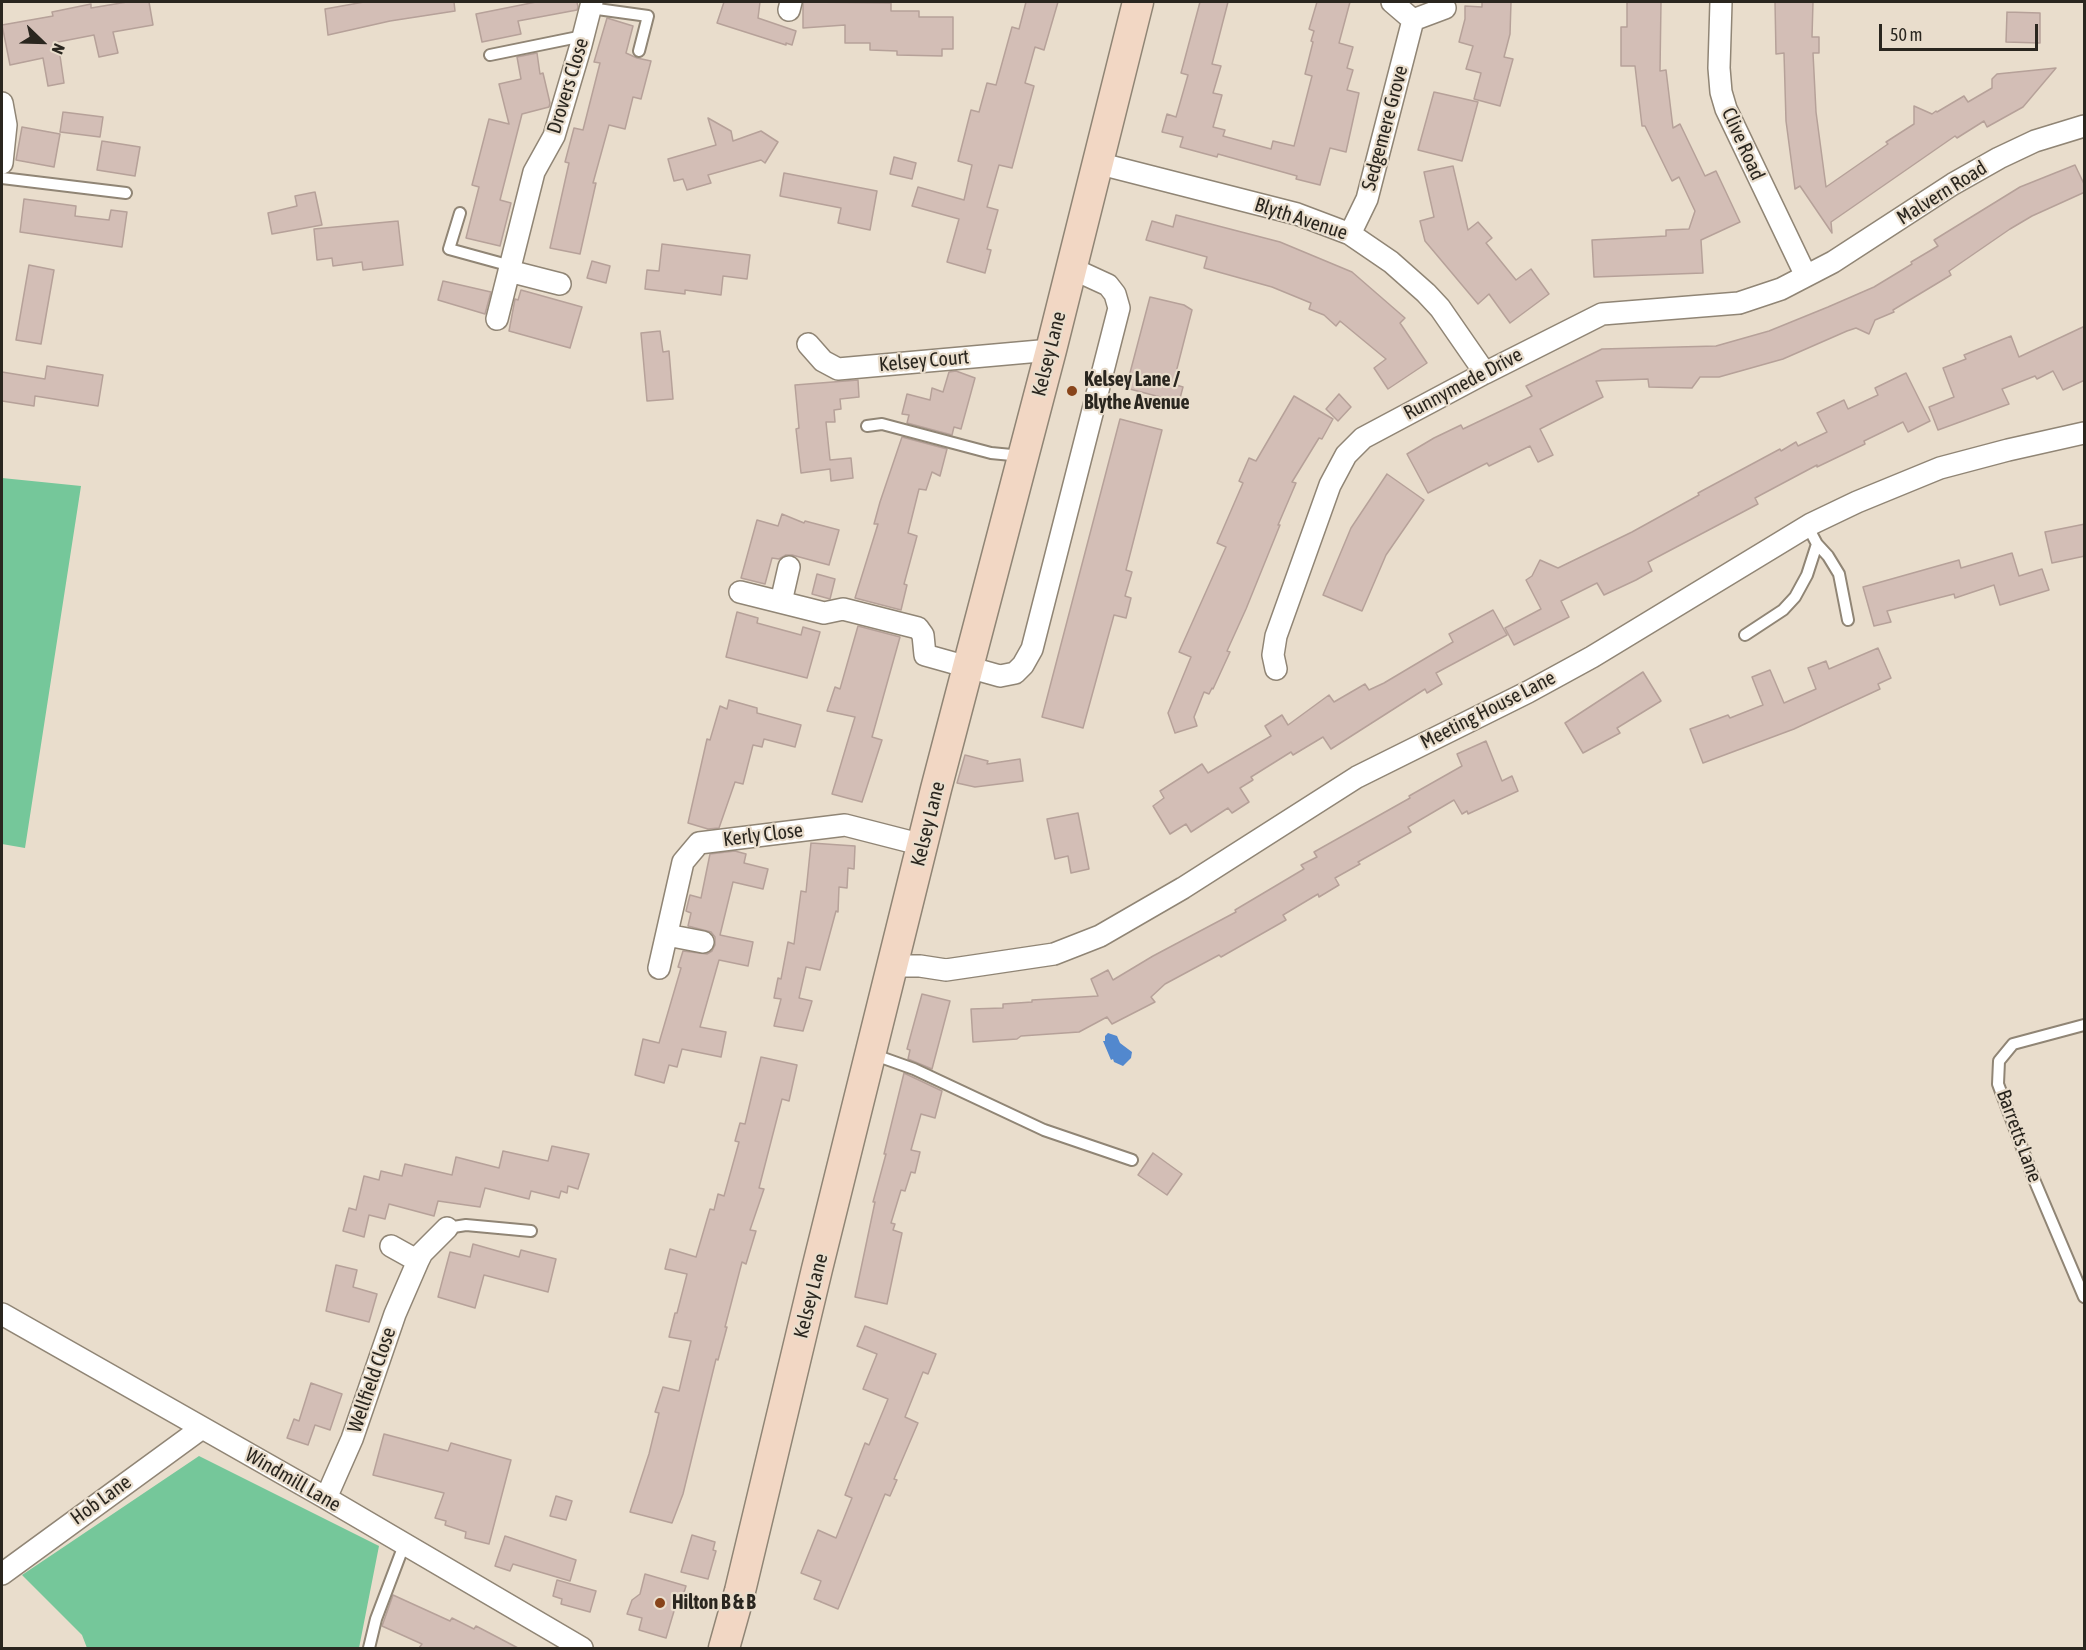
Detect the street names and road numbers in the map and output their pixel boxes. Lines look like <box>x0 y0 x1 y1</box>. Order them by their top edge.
street label: Drovers Close <box>542 35 594 137</box>
street label: Sedgemere Grove <box>1357 63 1413 193</box>
street label: Clive Road <box>1716 104 1770 184</box>
street label: Malvern Road <box>1893 156 1991 230</box>
street label: Blyth Avenue <box>1251 193 1351 245</box>
street label: Kelsey Lane <box>1027 309 1071 399</box>
street label: Runnymede Drive <box>1400 343 1526 425</box>
street label: Kelsey Court <box>878 345 970 377</box>
street label: Meeting House Lane <box>1417 666 1559 754</box>
street label: Kelsey Lane <box>906 779 950 869</box>
street label: Kerly Close <box>722 818 804 852</box>
street label: Barretts Lane <box>1991 1086 2047 1186</box>
street label: Kelsey Lane <box>789 1251 833 1341</box>
street label: Wellfield Close <box>343 1324 401 1436</box>
street label: Windmill Lane <box>241 1443 345 1517</box>
street label: Hob Lane <box>66 1470 136 1530</box>

